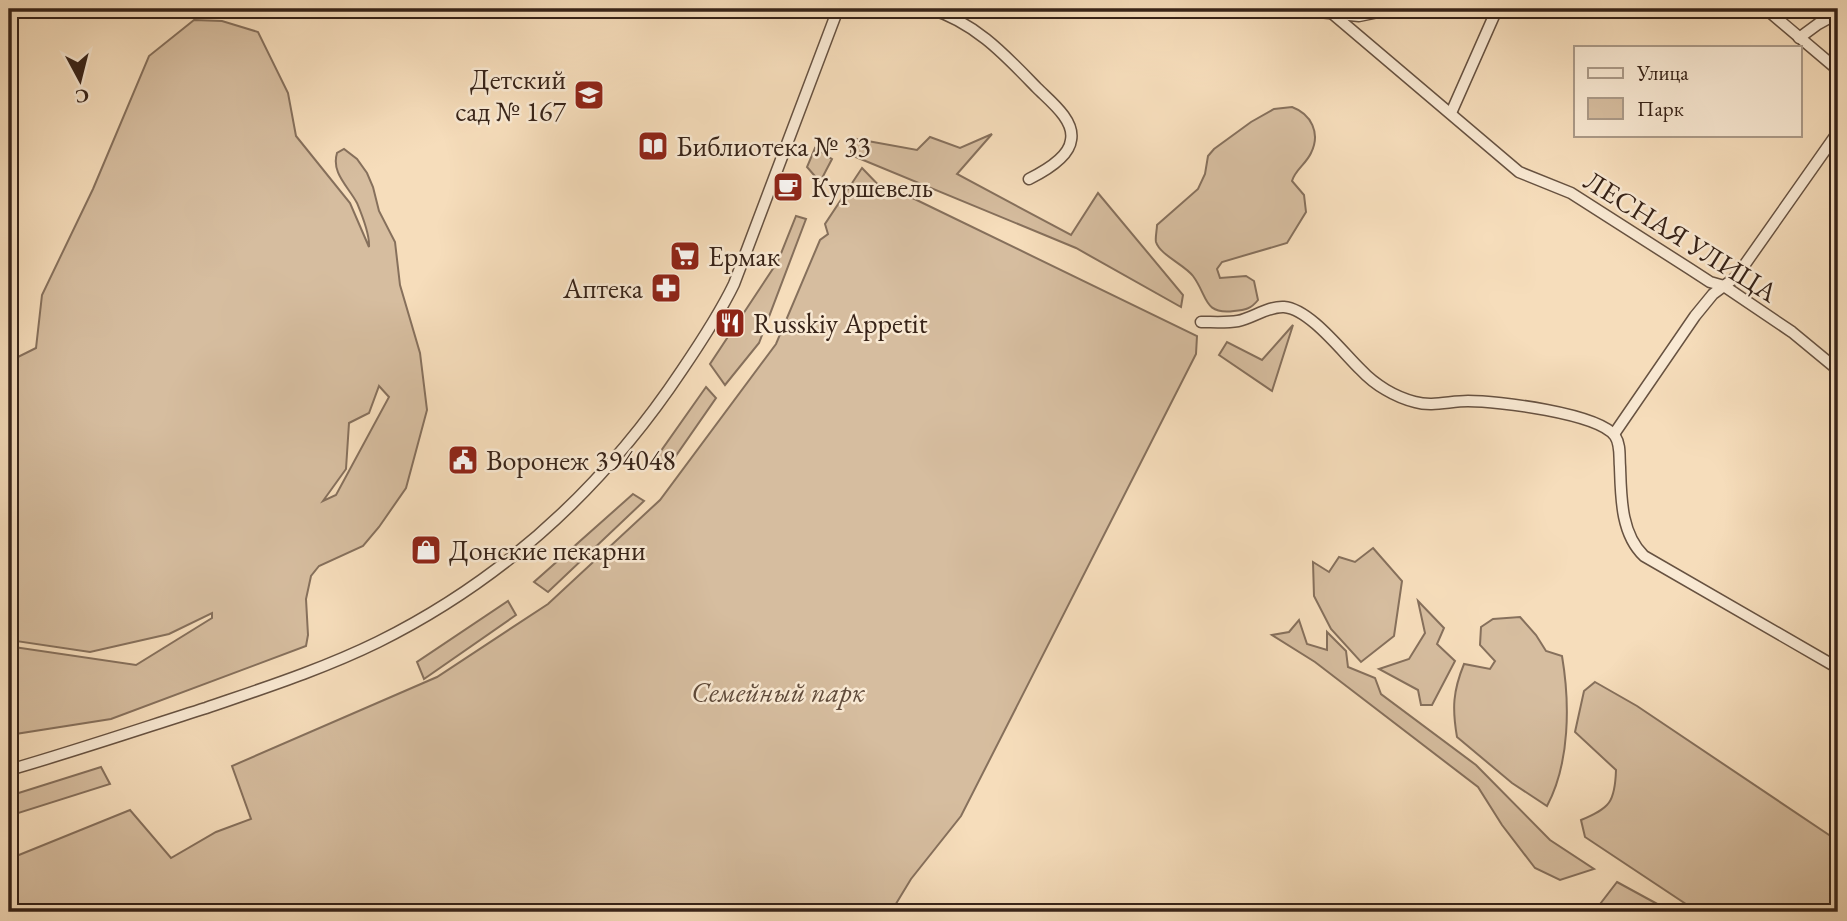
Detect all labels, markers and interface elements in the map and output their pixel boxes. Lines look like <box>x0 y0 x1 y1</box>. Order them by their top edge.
north arrow <box>46 46 116 116</box>
legend <box>1574 46 1801 136</box>
text: Улица <box>1636 59 1689 86</box>
place label: Детский сад № 167 <box>455 61 567 129</box>
school or university icon: Детский сад № 167 <box>572 78 606 112</box>
text: С <box>74 83 90 110</box>
text: Парк <box>1637 95 1684 122</box>
place label: Библиотека № 33 <box>676 128 871 164</box>
library icon: Библиотека № 33 <box>636 129 670 163</box>
street label: ЛЕСНАЯ УЛИЦА <box>1578 162 1785 310</box>
place label: Куршевель <box>811 169 933 205</box>
cafe icon: Куршевель <box>771 170 805 204</box>
place label: Ермак <box>708 238 780 274</box>
supermarket icon: Ермак <box>668 239 702 273</box>
place label: Аптека <box>562 270 644 306</box>
pharmacy icon: Аптека <box>649 271 683 305</box>
place label: Russkiy Appetit <box>753 305 928 341</box>
restaurant icon: Russkiy Appetit <box>713 306 747 340</box>
place label: Воронеж 394048 <box>486 442 676 478</box>
public building icon: Воронеж 394048 <box>446 443 480 477</box>
place label: Донские пекарни <box>449 532 646 568</box>
shop icon: Донские пекарни <box>409 533 443 567</box>
park label: Семейный парк <box>691 674 865 710</box>

